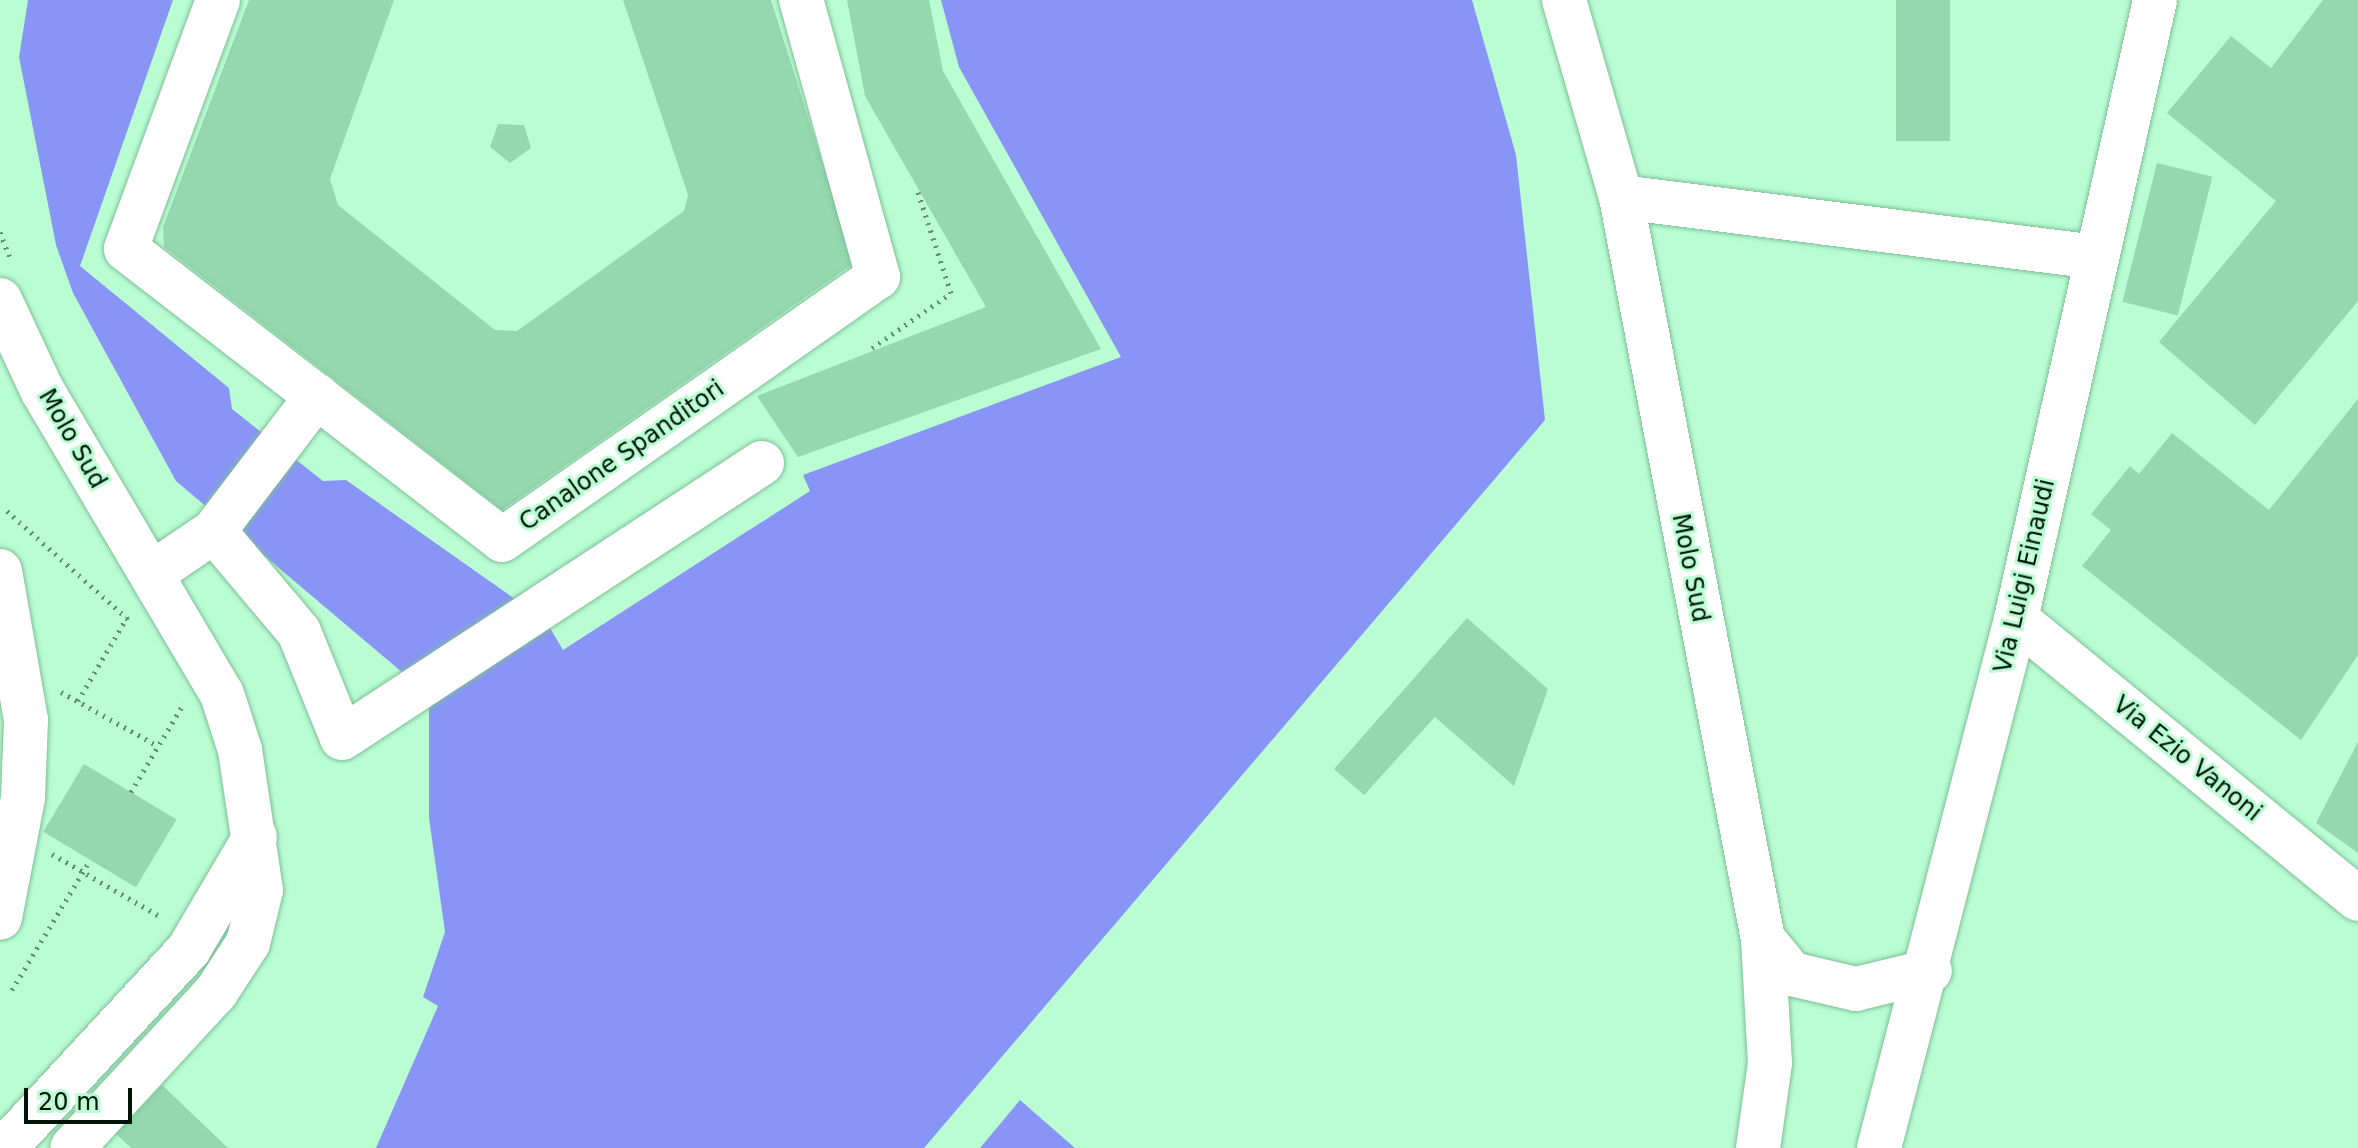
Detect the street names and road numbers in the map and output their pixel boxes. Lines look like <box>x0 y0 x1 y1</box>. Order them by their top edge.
street label: Canalone Spanditori <box>514 374 730 538</box>
street label: Molo Sud <box>32 384 112 494</box>
street label: Via Luigi Einaudi <box>1989 476 2061 676</box>
street label: Molo Sud <box>1665 511 1715 625</box>
street label: Via Ezio Vanoni <box>2107 690 2267 828</box>

